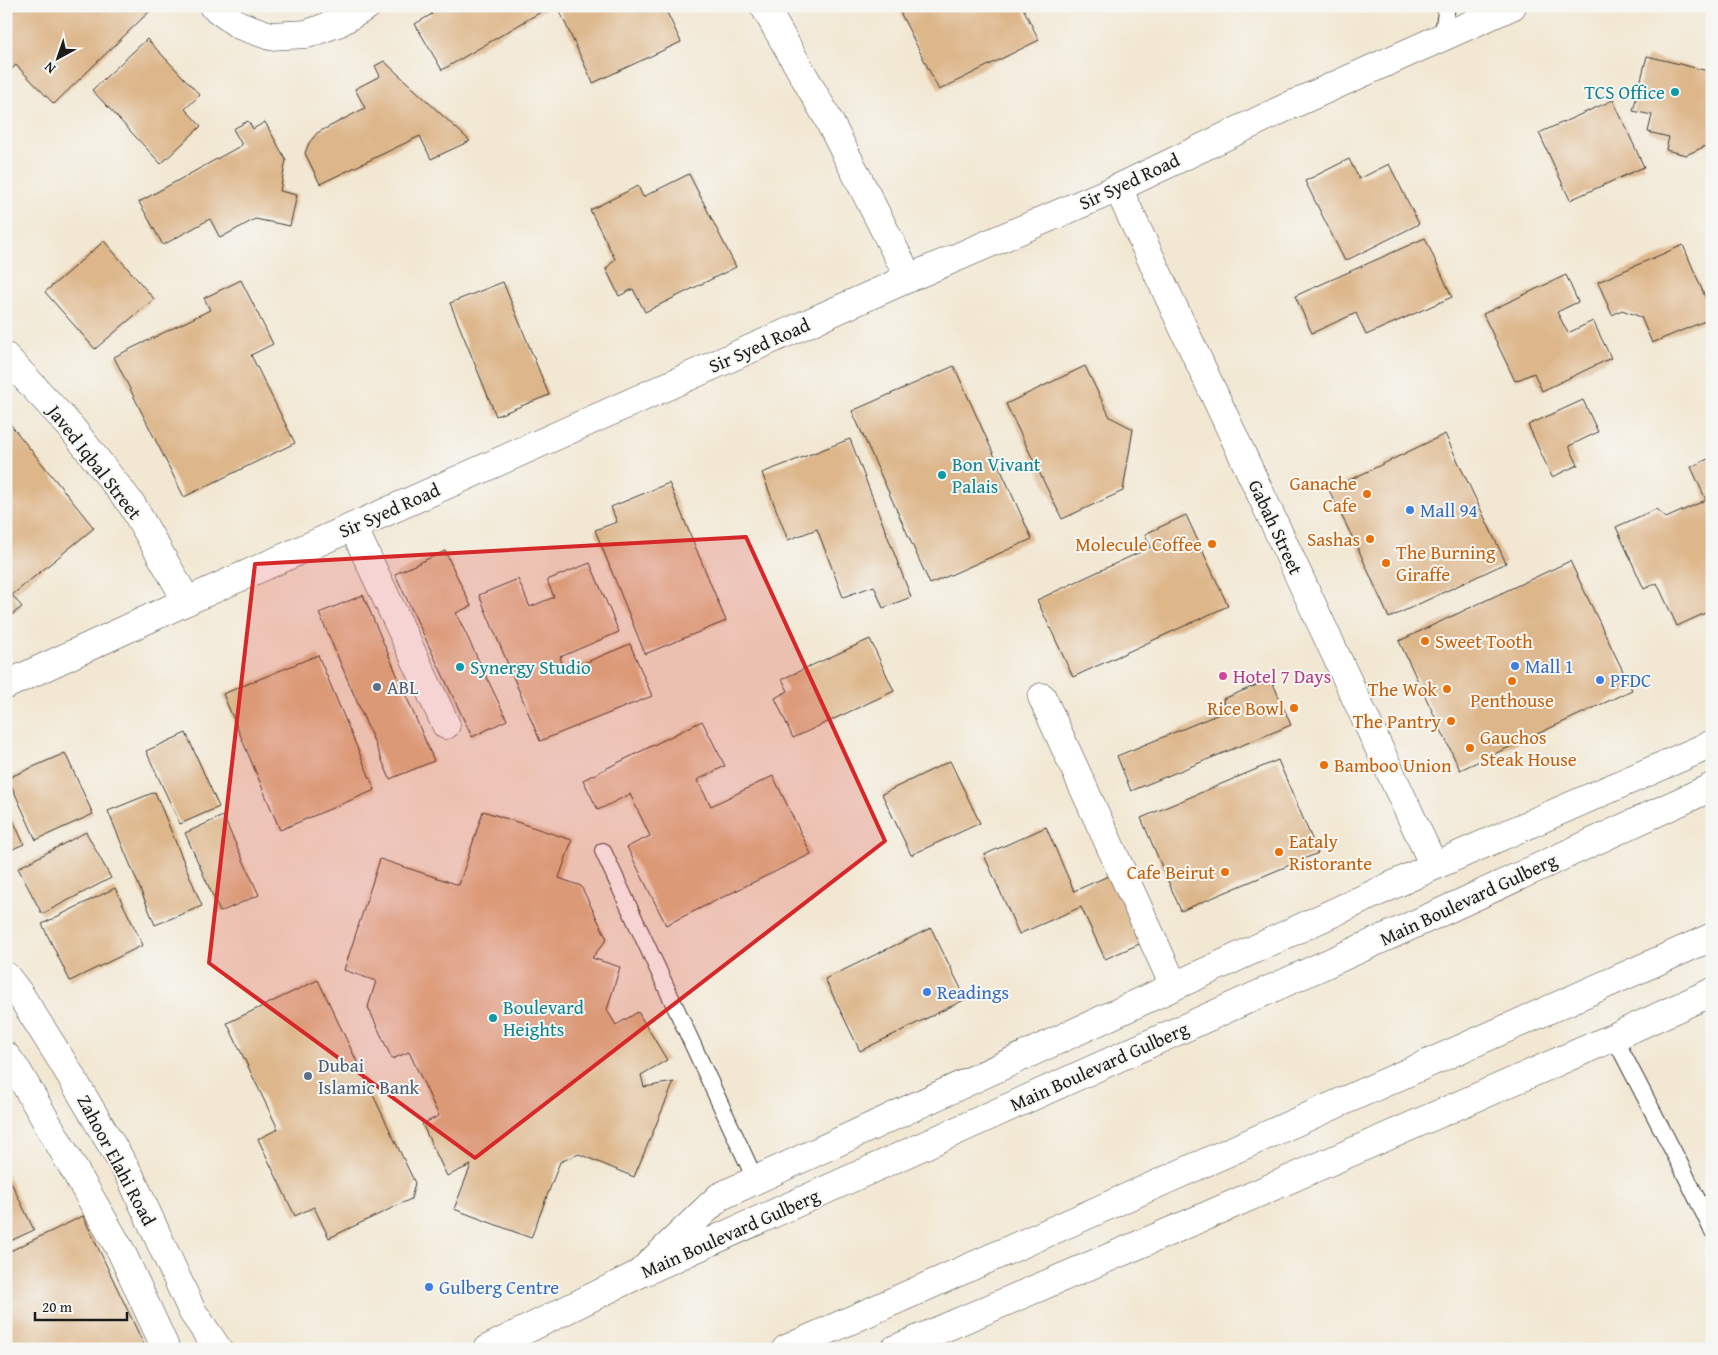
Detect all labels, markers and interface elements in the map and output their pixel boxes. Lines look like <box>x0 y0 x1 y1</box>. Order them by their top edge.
north arrow <box>32 32 82 82</box>
text: N <box>39 57 60 79</box>
place label: TCS Office <box>1584 78 1665 106</box>
marker: TCS Office <box>1669 86 1681 98</box>
street label: Sir Syed Road <box>1074 145 1185 217</box>
street label: Sir Syed Road <box>704 310 815 380</box>
street label: Javed Iqbal Street <box>40 397 149 526</box>
place label: Bon Vivant Palais <box>952 450 1041 500</box>
marker: Bon Vivant Palais <box>936 469 948 481</box>
place label: Ganache Cafe <box>1289 469 1357 519</box>
street label: Sir Syed Road <box>334 475 445 545</box>
street label: Gabah Street <box>1242 475 1310 579</box>
marker: Ganache Cafe <box>1361 488 1373 500</box>
place label: Mall 94 <box>1420 496 1478 524</box>
marker: Mall 94 <box>1404 504 1416 516</box>
place label: Sashas <box>1307 525 1360 553</box>
place label: Molecule Coffee <box>1075 530 1202 558</box>
marker: Sashas <box>1364 533 1376 545</box>
marker: Molecule Coffee <box>1206 538 1218 550</box>
place label: The Burning Giraffe <box>1396 538 1496 588</box>
marker: The Burning Giraffe <box>1380 557 1392 569</box>
place label: Sweet Tooth <box>1435 627 1533 655</box>
marker: Sweet Tooth <box>1419 635 1431 647</box>
place label: Mall 1 <box>1525 652 1574 680</box>
place label: Synergy Studio <box>470 653 591 681</box>
marker: Mall 1 <box>1509 660 1521 672</box>
marker: Synergy Studio <box>454 661 466 673</box>
place label: Hotel 7 Days <box>1233 662 1331 690</box>
place label: PFDC <box>1610 666 1651 694</box>
marker: Hotel 7 Days <box>1217 670 1229 682</box>
place label: ABL <box>387 673 419 701</box>
marker: PFDC <box>1594 674 1606 686</box>
place label: The Wok <box>1368 675 1437 703</box>
marker: Penthouse <box>1506 675 1518 687</box>
marker: ABL <box>371 681 383 693</box>
marker: The Wok <box>1441 683 1453 695</box>
place label: Penthouse <box>1470 686 1554 714</box>
place label: Rice Bowl <box>1207 694 1284 722</box>
marker: Rice Bowl <box>1288 702 1300 714</box>
place label: The Pantry <box>1353 707 1442 735</box>
marker: The Pantry <box>1445 715 1457 727</box>
place label: Gauchos Steak House <box>1480 723 1577 773</box>
marker: Gauchos Steak House <box>1464 742 1476 754</box>
place label: Bamboo Union <box>1334 751 1452 779</box>
marker: Bamboo Union <box>1318 759 1330 771</box>
place label: Eataly Ristorante <box>1289 827 1372 877</box>
street label: Main Boulevard Gulberg <box>1375 845 1562 952</box>
marker: Eataly Ristorante <box>1273 846 1285 858</box>
place label: Cafe Beirut <box>1127 858 1215 886</box>
marker: Cafe Beirut <box>1219 866 1231 878</box>
place label: Readings <box>937 978 1009 1006</box>
marker: Readings <box>921 986 933 998</box>
place label: Boulevard Heights <box>503 993 585 1043</box>
marker: Boulevard Heights <box>487 1012 499 1024</box>
street label: Main Boulevard Gulberg <box>1005 1014 1193 1118</box>
place label: Dubai Islamic Bank <box>318 1051 420 1101</box>
marker: Dubai Islamic Bank <box>302 1070 314 1082</box>
street label: Zahoor Elahi Road <box>71 1089 164 1231</box>
street label: Main Boulevard Gulberg <box>636 1181 824 1285</box>
place label: Gulberg Centre <box>439 1273 559 1301</box>
marker: Gulberg Centre <box>423 1281 435 1293</box>
scale bar <box>35 1290 128 1322</box>
text: 20 m <box>42 1296 73 1317</box>

